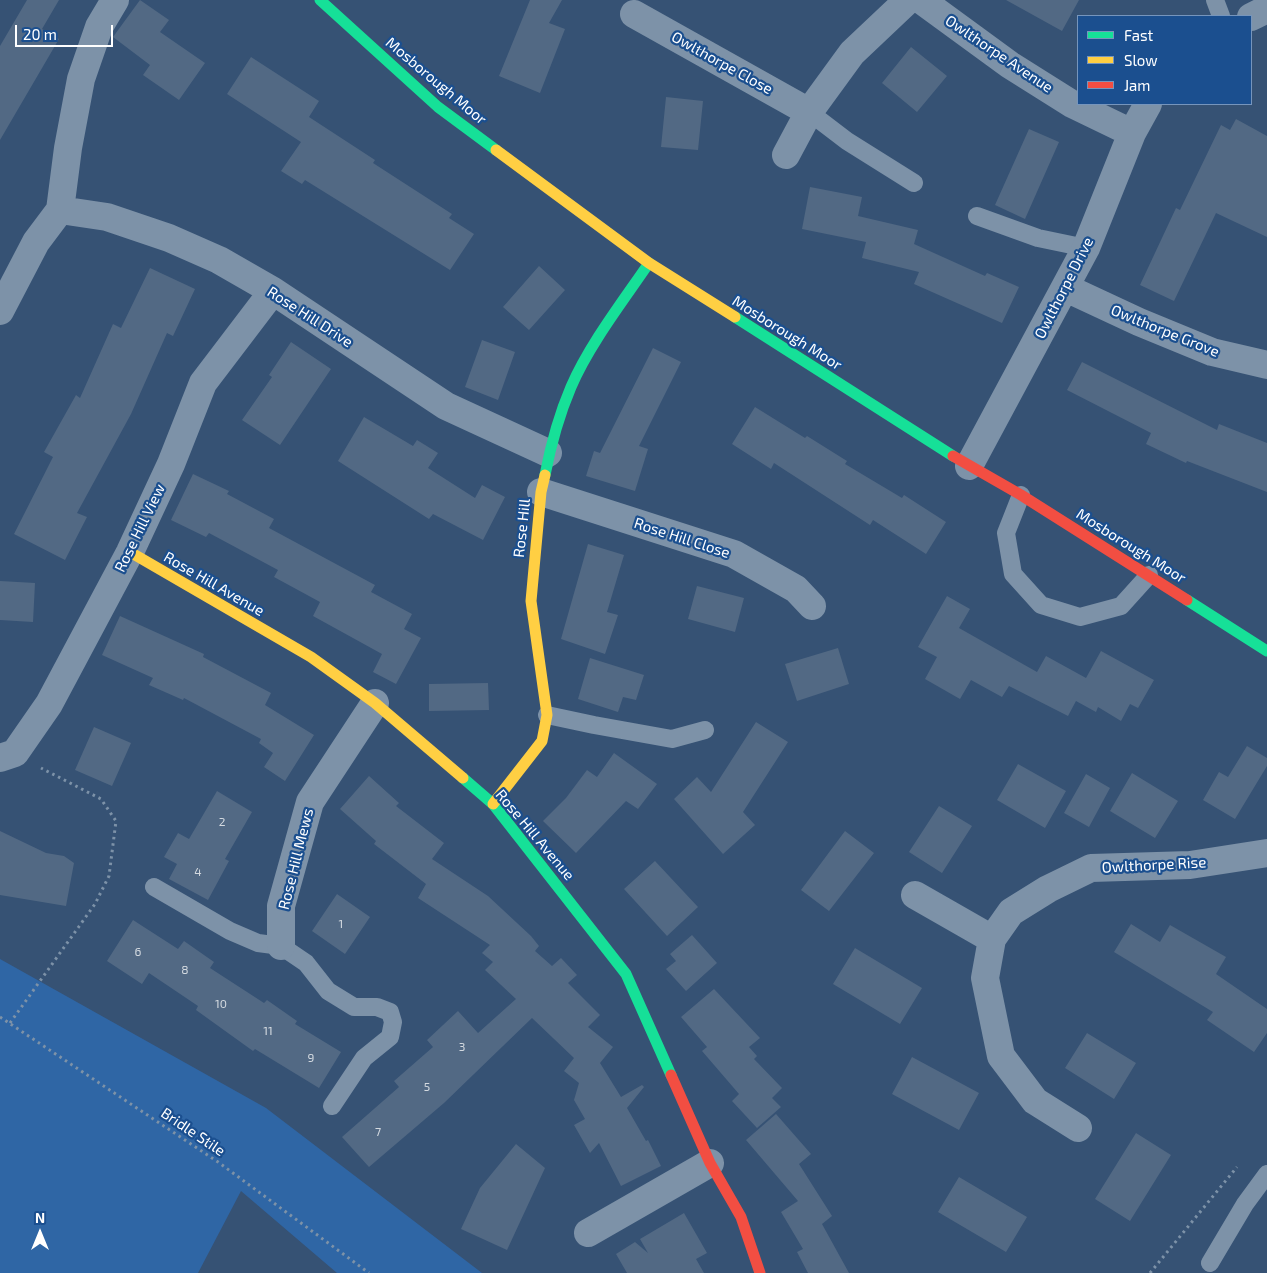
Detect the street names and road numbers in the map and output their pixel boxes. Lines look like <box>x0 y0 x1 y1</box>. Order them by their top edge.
street label: Owlthorpe Avenue <box>942 11 1056 97</box>
street label: Owlthorpe Close <box>668 28 776 98</box>
street label: Mosborough Moor <box>382 34 490 128</box>
street label: Owlthorpe Drive <box>1031 234 1097 342</box>
street label: Rose Hill Drive <box>264 283 356 351</box>
street label: Mosborough Moor <box>729 292 845 374</box>
street label: Owlthorpe Grove <box>1108 301 1222 361</box>
street label: Rose Hill View <box>111 481 169 575</box>
street label: Rose Hill <box>510 498 534 558</box>
street label: Mosborough Moor <box>1073 505 1189 587</box>
street label: Rose Hill Close <box>632 514 732 562</box>
street label: Rose Hill Avenue <box>161 548 267 620</box>
street label: Rose Hill Avenue <box>492 786 578 884</box>
street label: Rose Hill Mews <box>275 806 317 912</box>
street label: Owlthorpe Rise <box>1101 853 1207 877</box>
street label: Bridle Stile <box>157 1104 229 1160</box>

